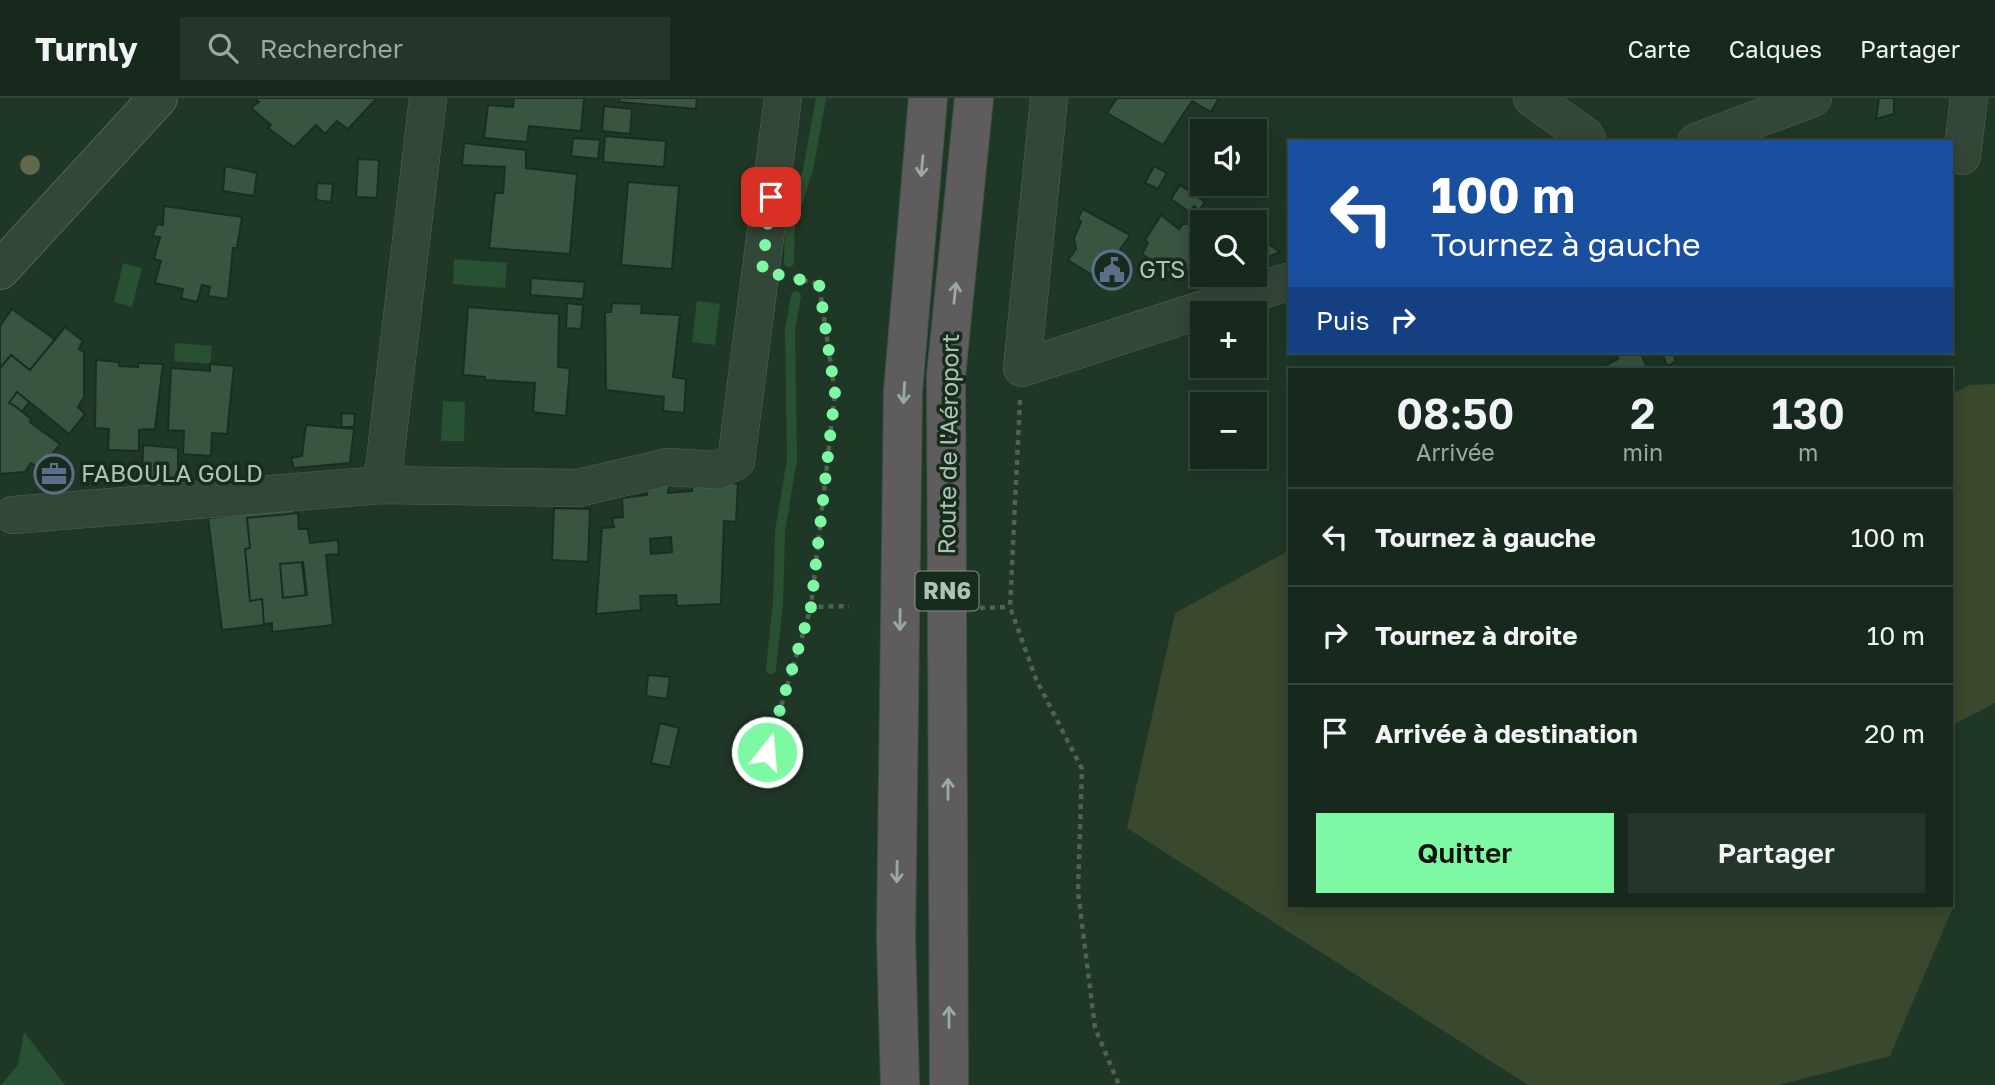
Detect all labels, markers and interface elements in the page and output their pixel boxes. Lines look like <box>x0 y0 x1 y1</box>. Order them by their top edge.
search box <box>180 17 670 80</box>
text: Turnly <box>35 29 138 68</box>
icon: search <box>204 29 242 67</box>
text: Rechercher <box>260 33 403 64</box>
text: Carte <box>1627 34 1691 63</box>
text: Calques <box>1729 34 1822 63</box>
text: Partager <box>1860 34 1960 63</box>
map controls <box>1190 119 1267 469</box>
button: sound <box>1190 119 1267 196</box>
one-way arrow <box>915 154 928 177</box>
text: 100 m <box>1431 165 1575 224</box>
pin <box>741 167 801 227</box>
icon: left <box>1316 168 1407 259</box>
icon: arrive <box>752 178 790 216</box>
button: search <box>1190 210 1267 287</box>
text: Tournez à gauche <box>1431 225 1700 263</box>
public building icon: GTS <box>1091 249 1133 291</box>
place label: GTS <box>1139 254 1185 283</box>
one-way arrow <box>948 282 961 304</box>
button: + <box>1190 301 1267 378</box>
icon: right <box>1384 301 1422 339</box>
text: Puis <box>1316 305 1370 336</box>
street label: Route de l'Aéroport <box>931 333 964 555</box>
one-way arrow <box>897 381 910 404</box>
text: 08:50 <box>1396 388 1514 438</box>
text: 2 <box>1630 388 1656 438</box>
text: 130 <box>1771 388 1845 438</box>
button: − <box>1190 392 1267 469</box>
text: Arrivée <box>1416 438 1495 466</box>
text: min <box>1623 438 1663 466</box>
text: m <box>1798 438 1818 466</box>
office icon: FABOULA GOLD <box>33 453 75 495</box>
place label: FABOULA GOLD <box>81 458 263 487</box>
icon: left <box>1316 518 1354 556</box>
text: Tournez à gauche <box>1375 522 1596 553</box>
text: 100 m <box>1851 522 1925 553</box>
road number: RN6 <box>916 572 978 610</box>
one-way arrow <box>893 608 907 631</box>
icon: right <box>1316 616 1354 654</box>
text: Tournez à droite <box>1375 620 1578 651</box>
text: 10 m <box>1867 620 1925 651</box>
icon: arrive <box>1316 714 1354 752</box>
position arrow <box>730 715 804 789</box>
text: Arrivée à destination <box>1375 718 1638 749</box>
text: 20 m <box>1864 718 1925 749</box>
one-way arrow <box>941 778 955 801</box>
button: Quitter <box>1316 813 1614 893</box>
button: Partager <box>1628 813 1925 893</box>
one-way arrow <box>890 860 904 883</box>
one-way arrow <box>942 1006 956 1029</box>

